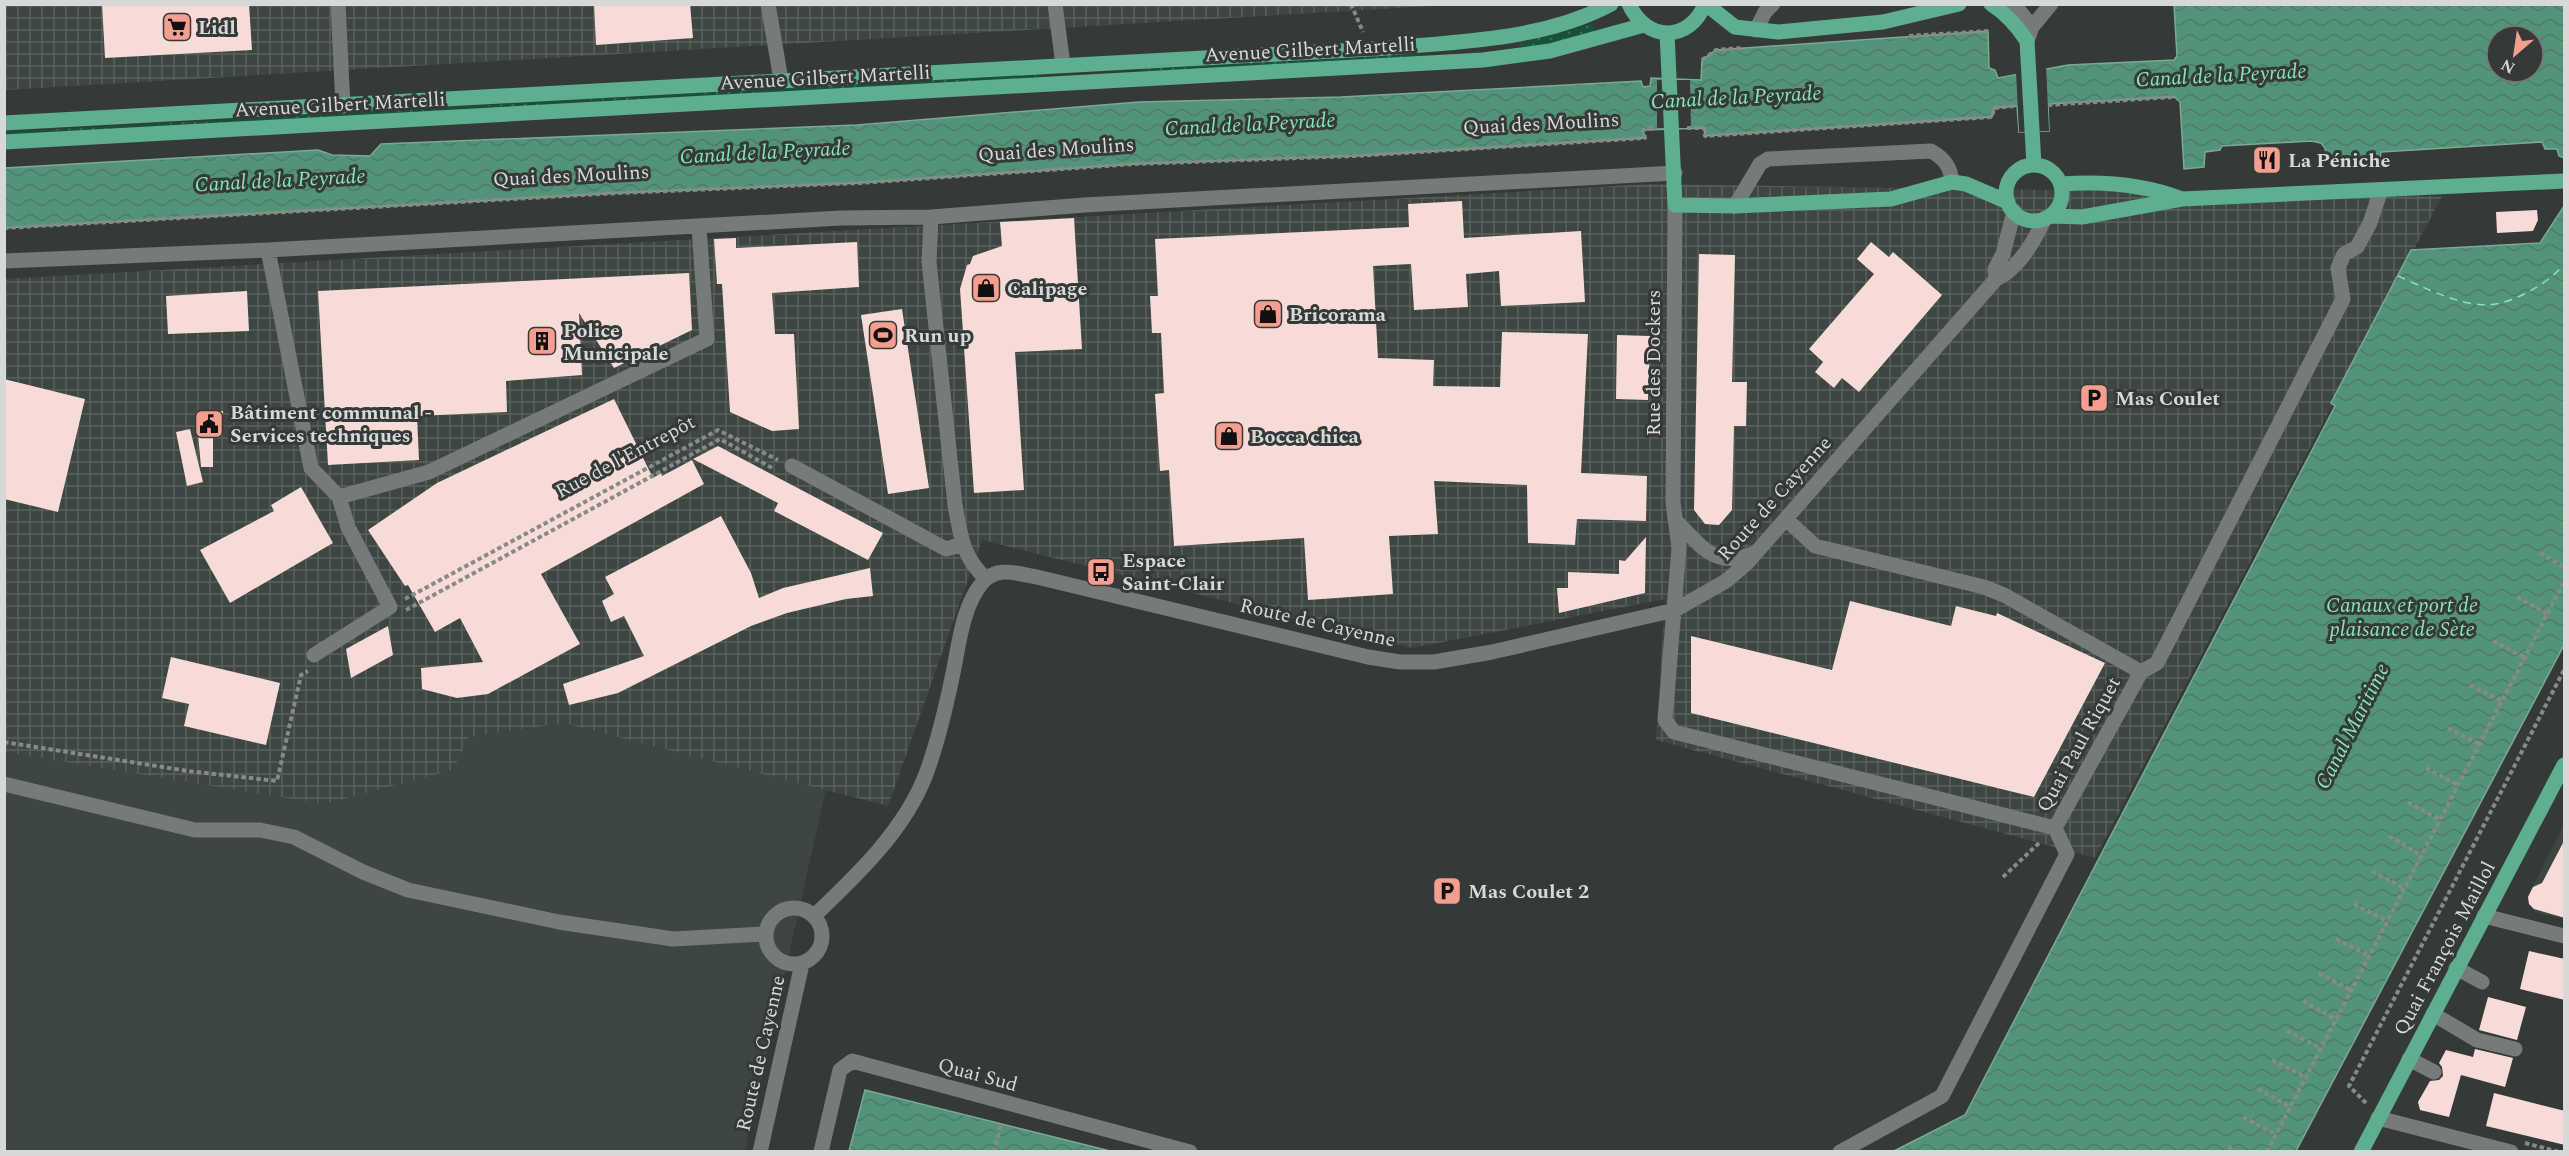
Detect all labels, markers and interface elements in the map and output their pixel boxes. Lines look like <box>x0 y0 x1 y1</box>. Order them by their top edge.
supermarket icon: Lidl <box>161 11 193 43</box>
place label: Lidl <box>198 13 236 43</box>
north arrow <box>2485 24 2545 84</box>
street label: Avenue Gilbert Martelli <box>1204 29 1416 71</box>
text: N <box>2497 53 2520 80</box>
water label: Canal de la Peyrade <box>2135 56 2307 96</box>
street label: Avenue Gilbert Martelli <box>719 57 931 99</box>
water label: Canal de la Peyrade <box>1650 78 1822 118</box>
street label: Avenue Gilbert Martelli <box>234 84 446 126</box>
water label: Canal de la Peyrade <box>1164 105 1336 145</box>
street label: Quai des Moulins <box>1462 105 1620 143</box>
street label: Quai des Moulins <box>977 130 1135 170</box>
water label: Canal de la Peyrade <box>679 133 851 173</box>
restaurant icon: La Péniche <box>2251 144 2283 176</box>
place label: La Péniche <box>2288 146 2391 176</box>
street label: Quai des Moulins <box>492 157 650 195</box>
water label: Canal de la Peyrade <box>194 161 366 201</box>
shop icon: Calipage <box>970 272 1002 304</box>
place label: Calipage <box>1007 274 1087 304</box>
street label: Rue des Dockers <box>1639 290 1669 436</box>
shop icon: Bricorama <box>1252 298 1284 330</box>
place label: Bricorama <box>1289 300 1387 330</box>
place label: Police Municipale <box>563 316 669 369</box>
sports icon: Run up <box>867 319 899 351</box>
place label: Run up <box>904 321 971 351</box>
building icon: Police Municipale <box>526 325 558 357</box>
parking icon: Mas Coulet <box>2078 382 2110 414</box>
place label: Mas Coulet <box>2115 384 2220 414</box>
place label: Bâtiment communal - Services techniques <box>230 398 432 451</box>
street label: Rue de l'Entrepôt <box>550 407 701 506</box>
public building icon: Bâtiment communal - Services techniques <box>193 408 225 440</box>
shop icon: Bocca chica <box>1213 420 1245 452</box>
place label: Bocca chica <box>1250 422 1359 452</box>
street label: Route de Cayenne <box>1710 429 1839 568</box>
place label: Espace Saint-Clair <box>1122 546 1225 599</box>
bus stop icon: Espace Saint-Clair <box>1085 556 1117 588</box>
street label: Route de Cayenne <box>1237 590 1399 656</box>
water label: Canaux et port de plaisance de Sète <box>2326 590 2478 646</box>
water label: Canal Maritime <box>2307 658 2398 795</box>
street label: Quai Paul Riquet <box>2029 671 2129 818</box>
street label: Quai François Maillol <box>2386 856 2504 1041</box>
parking icon: Mas Coulet 2 <box>1431 875 1463 907</box>
place label: Mas Coulet 2 <box>1468 877 1589 907</box>
street label: Route de Cayenne <box>728 972 794 1134</box>
street label: Quai Sud <box>935 1050 1021 1100</box>

